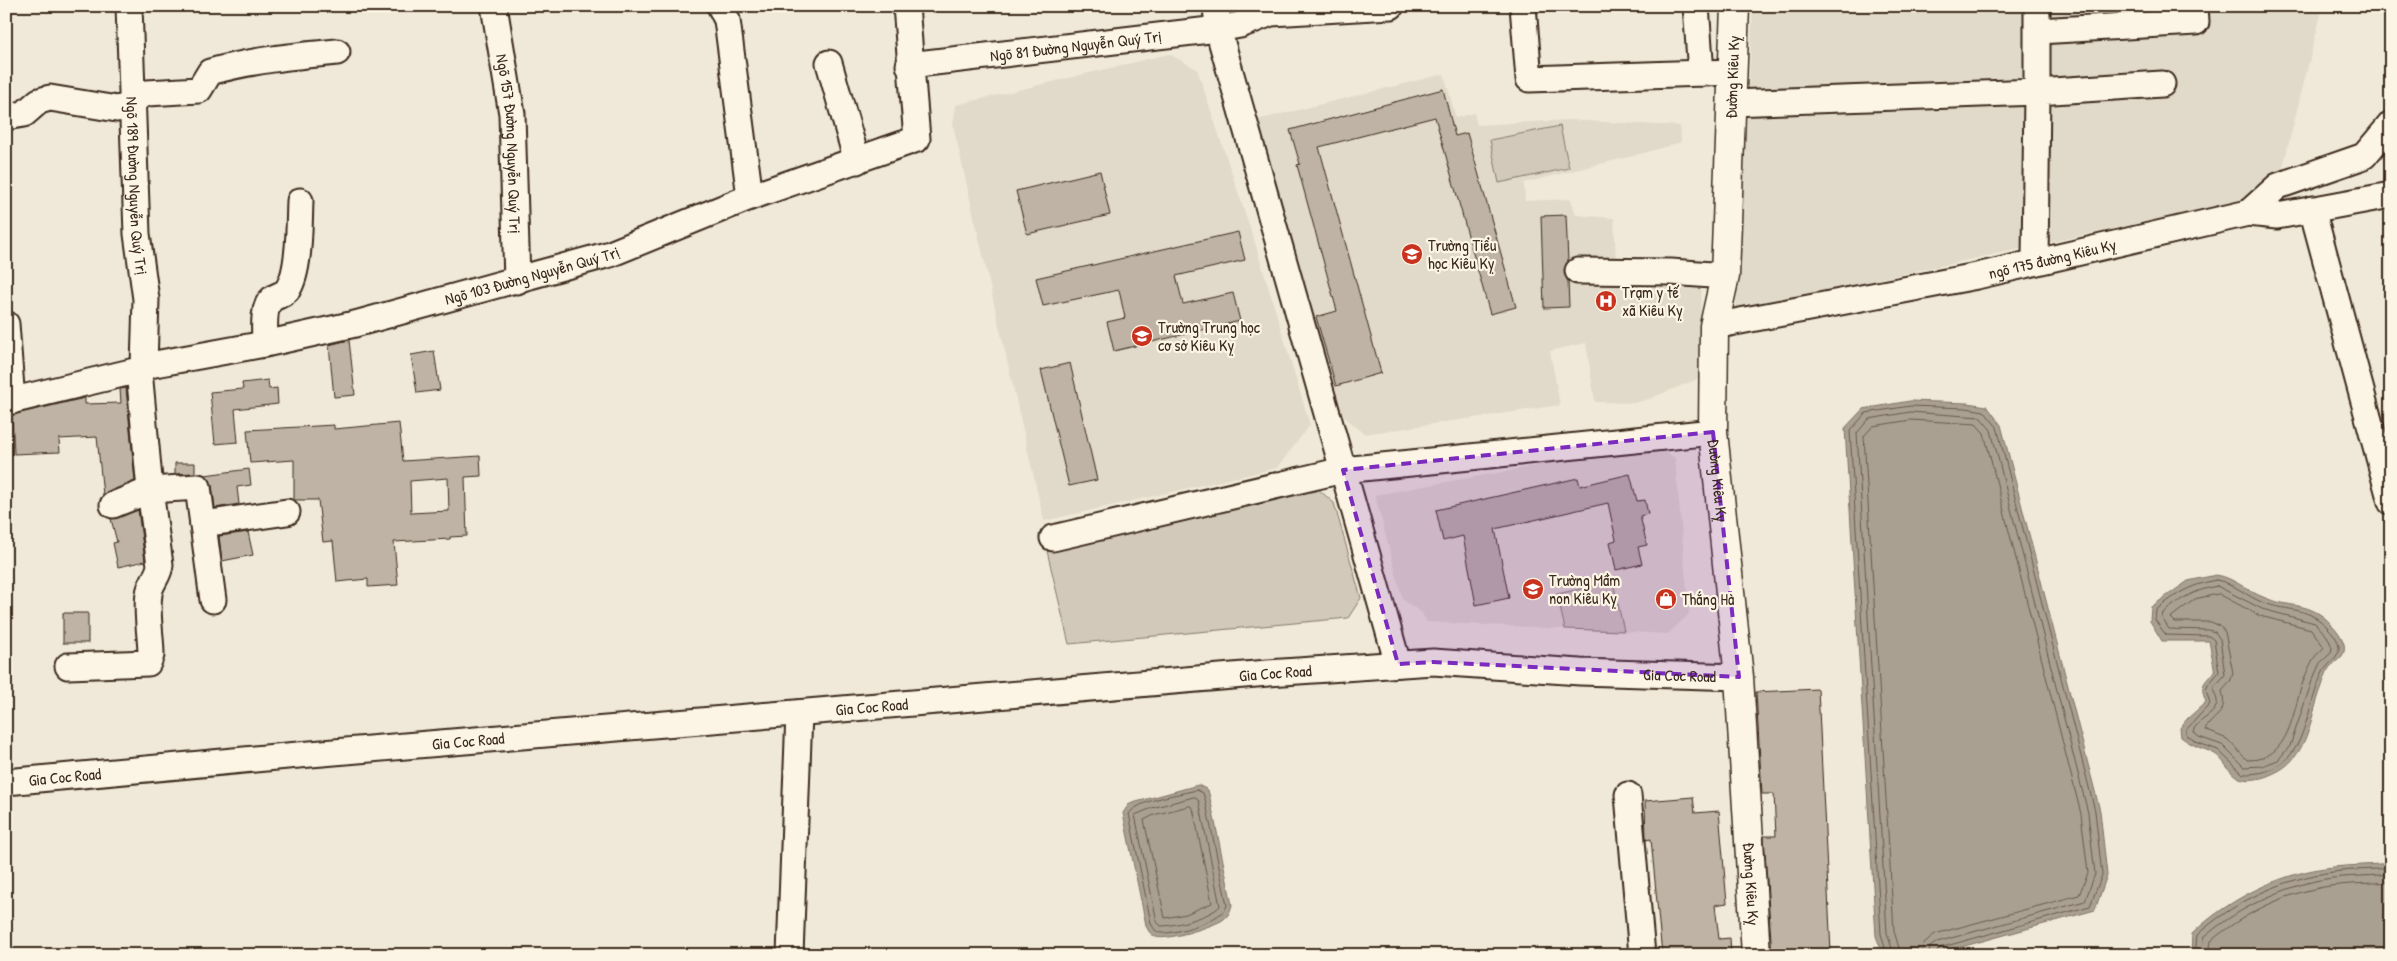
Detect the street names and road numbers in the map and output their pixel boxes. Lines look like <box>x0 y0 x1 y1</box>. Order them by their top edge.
street label: Ngõ 81 Đường Nguyễn Quý Trị <box>989 25 1163 66</box>
street label: Đường Kiêu Kỵ <box>1720 35 1744 119</box>
street label: Ngõ 157 Đường Nguyễn Quý Trị <box>491 52 527 234</box>
street label: Ngõ 189 Đường Nguyễn Quý Trị <box>121 96 154 276</box>
street label: ngõ 175 đường Kiêu Kỵ <box>1986 233 2118 284</box>
street label: Ngõ 103 Đường Nguyễn Quý Trị <box>442 240 623 310</box>
street label: Đường Kiêu Kỵ <box>1703 438 1733 523</box>
street label: Gia Coc Road <box>1238 659 1312 686</box>
street label: Gia Coc Road <box>1643 663 1716 687</box>
street label: Gia Coc Road <box>835 693 909 721</box>
street label: Gia Coc Road <box>431 727 505 755</box>
street label: Gia Coc Road <box>28 762 102 791</box>
street label: Đường Kiêu Kỵ <box>1738 842 1765 926</box>

